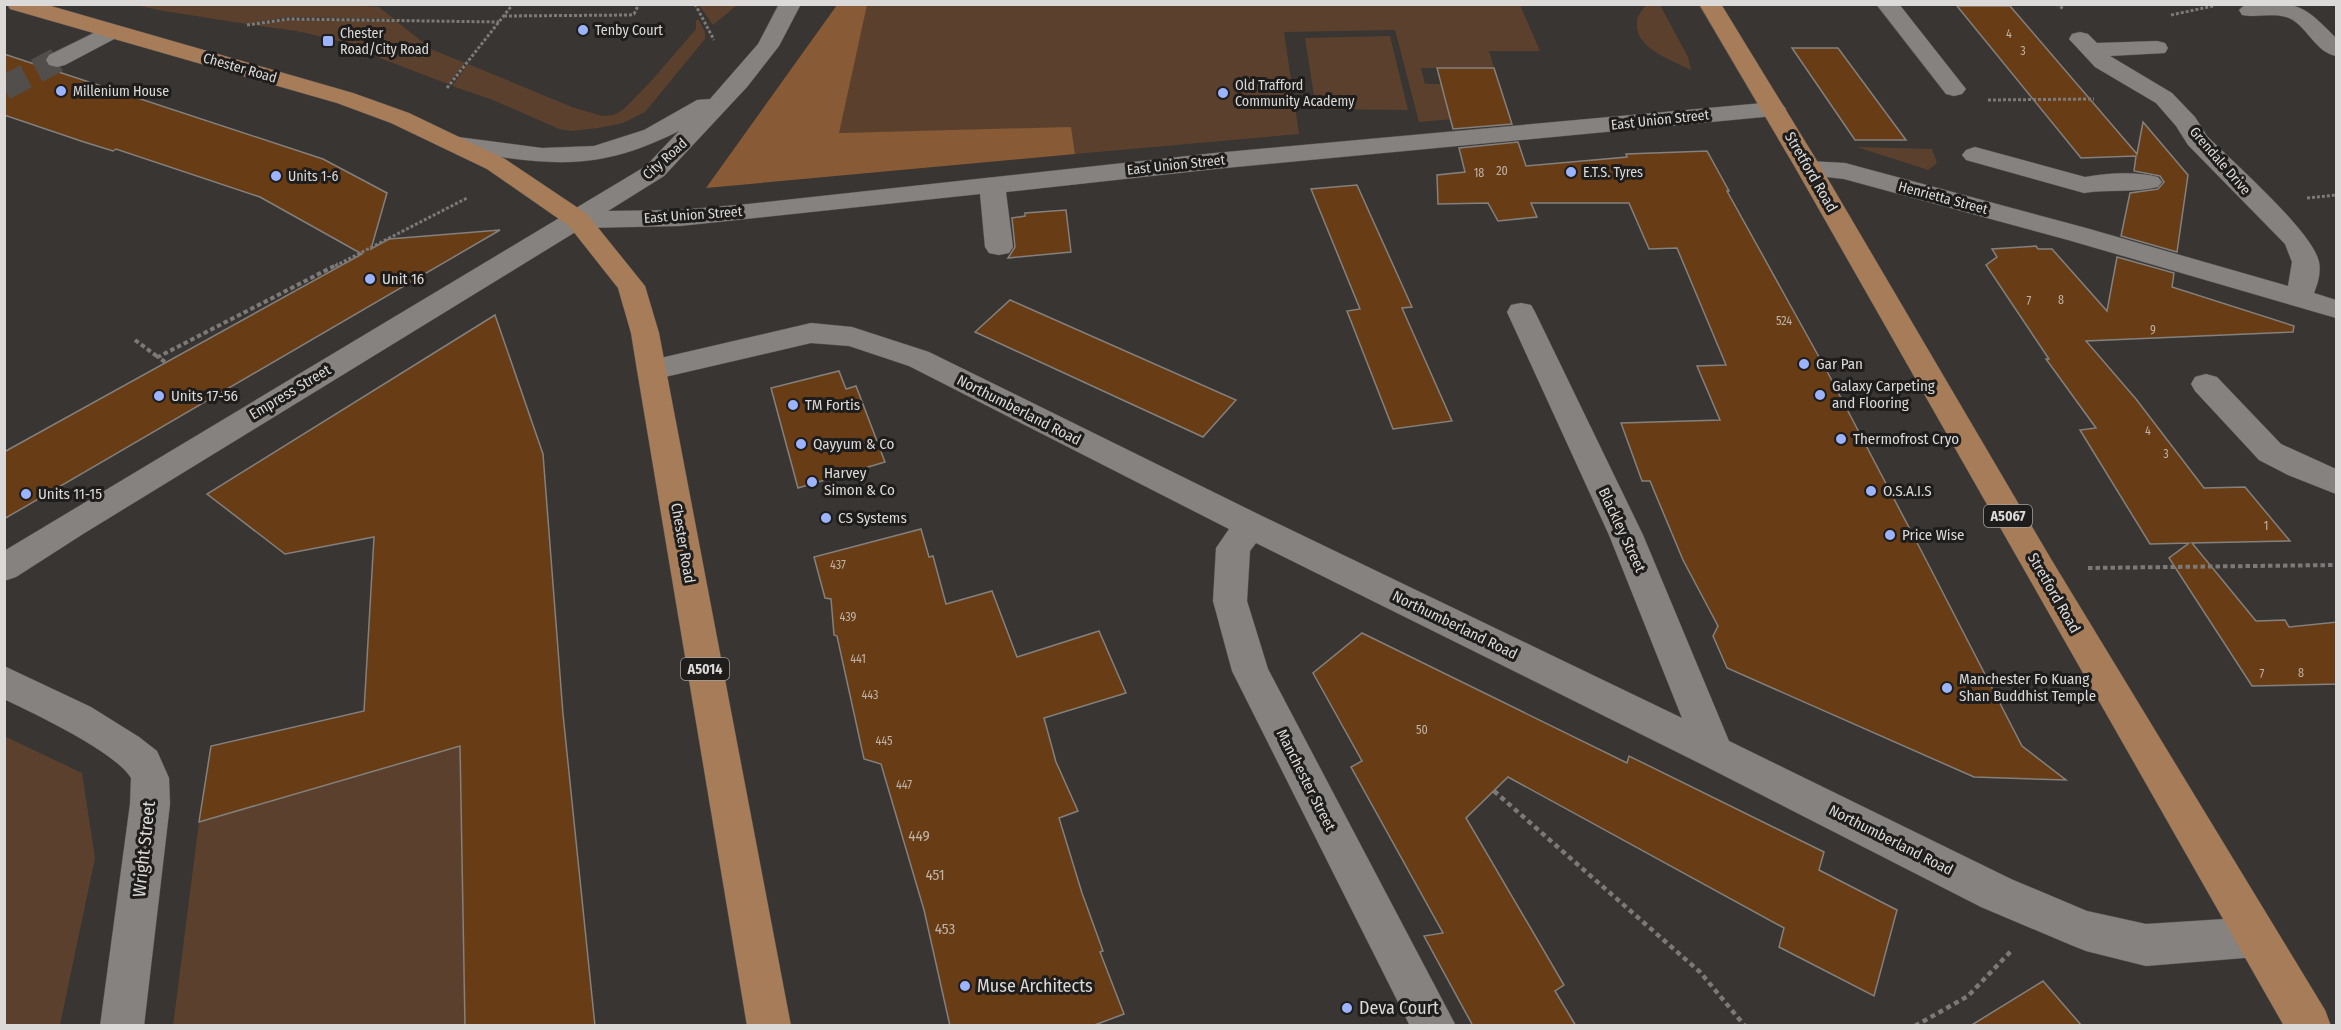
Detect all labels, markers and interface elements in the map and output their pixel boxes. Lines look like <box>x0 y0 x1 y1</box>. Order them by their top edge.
place label: Tenby Court <box>595 22 663 39</box>
marker: Tenby Court <box>576 23 590 37</box>
place label: Chester Road/City Road <box>340 25 429 58</box>
house number: 4 <box>2006 27 2012 41</box>
marker: Chester Road/City Road <box>321 34 335 48</box>
house number: 3 <box>2020 44 2026 58</box>
street label: Chester Road <box>201 49 279 87</box>
place label: Old Trafford Community Academy <box>1235 77 1355 110</box>
place label: Millenium House <box>73 83 169 100</box>
marker: Millenium House <box>54 84 68 98</box>
marker: Old Trafford Community Academy <box>1216 86 1230 100</box>
street label: East Union Street <box>1610 106 1710 134</box>
street label: Grendale Drive <box>2186 124 2254 199</box>
street label: Stretford Road <box>1781 129 1841 215</box>
street label: City Road <box>639 135 691 183</box>
street label: East Union Street <box>1126 151 1226 179</box>
house number: 20 <box>1496 164 1508 178</box>
place label: E.T.S. Tyres <box>1583 164 1643 181</box>
marker: E.T.S. Tyres <box>1564 165 1578 179</box>
house number: 18 <box>1474 166 1484 180</box>
place label: Units 1-6 <box>288 168 339 185</box>
marker: Units 1-6 <box>269 169 283 183</box>
street label: Henrietta Street <box>1896 178 1990 218</box>
street label: East Union Street <box>643 203 743 227</box>
place label: Unit 16 <box>382 270 424 288</box>
marker: Unit 16 <box>363 272 377 286</box>
house number: 8 <box>2058 293 2064 307</box>
house number: 7 <box>2027 294 2032 308</box>
house number: 524 <box>1776 314 1792 328</box>
house number: 9 <box>2150 323 2156 337</box>
place label: Gar Pan <box>1816 355 1863 373</box>
marker: Gar Pan <box>1797 357 1811 371</box>
street label: Empress Street <box>246 361 334 423</box>
street label: Northumberland Road <box>954 371 1084 449</box>
place label: Galaxy Carpeting and Flooring <box>1832 377 1935 412</box>
place label: Units 17-56 <box>171 387 238 405</box>
marker: Galaxy Carpeting and Flooring <box>1813 388 1827 402</box>
marker: Units 17-56 <box>152 389 166 403</box>
place label: TM Fortis <box>805 396 860 414</box>
marker: TM Fortis <box>786 398 800 412</box>
house number: 4 <box>2145 424 2151 438</box>
place label: Thermofrost Cryo <box>1853 430 1959 448</box>
marker: Thermofrost Cryo <box>1834 432 1848 446</box>
place label: Qayyum & Co <box>813 435 895 453</box>
marker: Qayyum & Co <box>794 437 808 451</box>
house number: 3 <box>2163 447 2169 461</box>
place label: Harvey Simon & Co <box>824 464 895 499</box>
marker: Harvey Simon & Co <box>805 475 819 489</box>
place label: O.S.A.I.S <box>1883 482 1932 500</box>
marker: O.S.A.I.S <box>1864 484 1878 498</box>
place label: Units 11-15 <box>38 485 102 503</box>
street label: Blackley Street <box>1595 485 1649 575</box>
marker: Units 11-15 <box>19 487 33 501</box>
street label: Chester Road <box>667 501 699 585</box>
road number: A5067 <box>1984 505 2032 527</box>
place label: CS Systems <box>838 509 907 527</box>
marker: CS Systems <box>819 511 833 525</box>
house number: 1 <box>2264 519 2268 533</box>
place label: Price Wise <box>1902 526 1964 544</box>
marker: Price Wise <box>1883 528 1897 542</box>
street label: Stretford Road <box>2024 550 2084 636</box>
house number: 437 <box>830 558 846 572</box>
street label: Northumberland Road <box>1390 587 1520 663</box>
house number: 439 <box>840 610 857 624</box>
house number: 441 <box>850 652 866 666</box>
road number: A5014 <box>681 658 729 680</box>
house number: 8 <box>2298 666 2304 680</box>
house number: 7 <box>2260 667 2265 681</box>
place label: Manchester Fo Kuang Shan Buddhist Temple <box>1959 670 2096 705</box>
marker: Manchester Fo Kuang Shan Buddhist Temple <box>1940 681 1954 695</box>
house number: 443 <box>862 688 878 702</box>
house number: 50 <box>1416 723 1428 737</box>
street label: Manchester Street <box>1273 726 1339 834</box>
house number: 445 <box>875 734 893 748</box>
house number: 447 <box>896 778 912 792</box>
street label: Wright Street <box>128 800 160 898</box>
street label: Northumberland Road <box>1826 801 1956 879</box>
house number: 449 <box>908 827 930 845</box>
house number: 451 <box>925 866 945 884</box>
house number: 453 <box>935 920 956 938</box>
place label: Muse Architects <box>977 975 1093 997</box>
marker: Muse Architects <box>958 979 972 993</box>
place label: Deva Court <box>1359 997 1439 1019</box>
marker: Deva Court <box>1340 1001 1354 1015</box>

